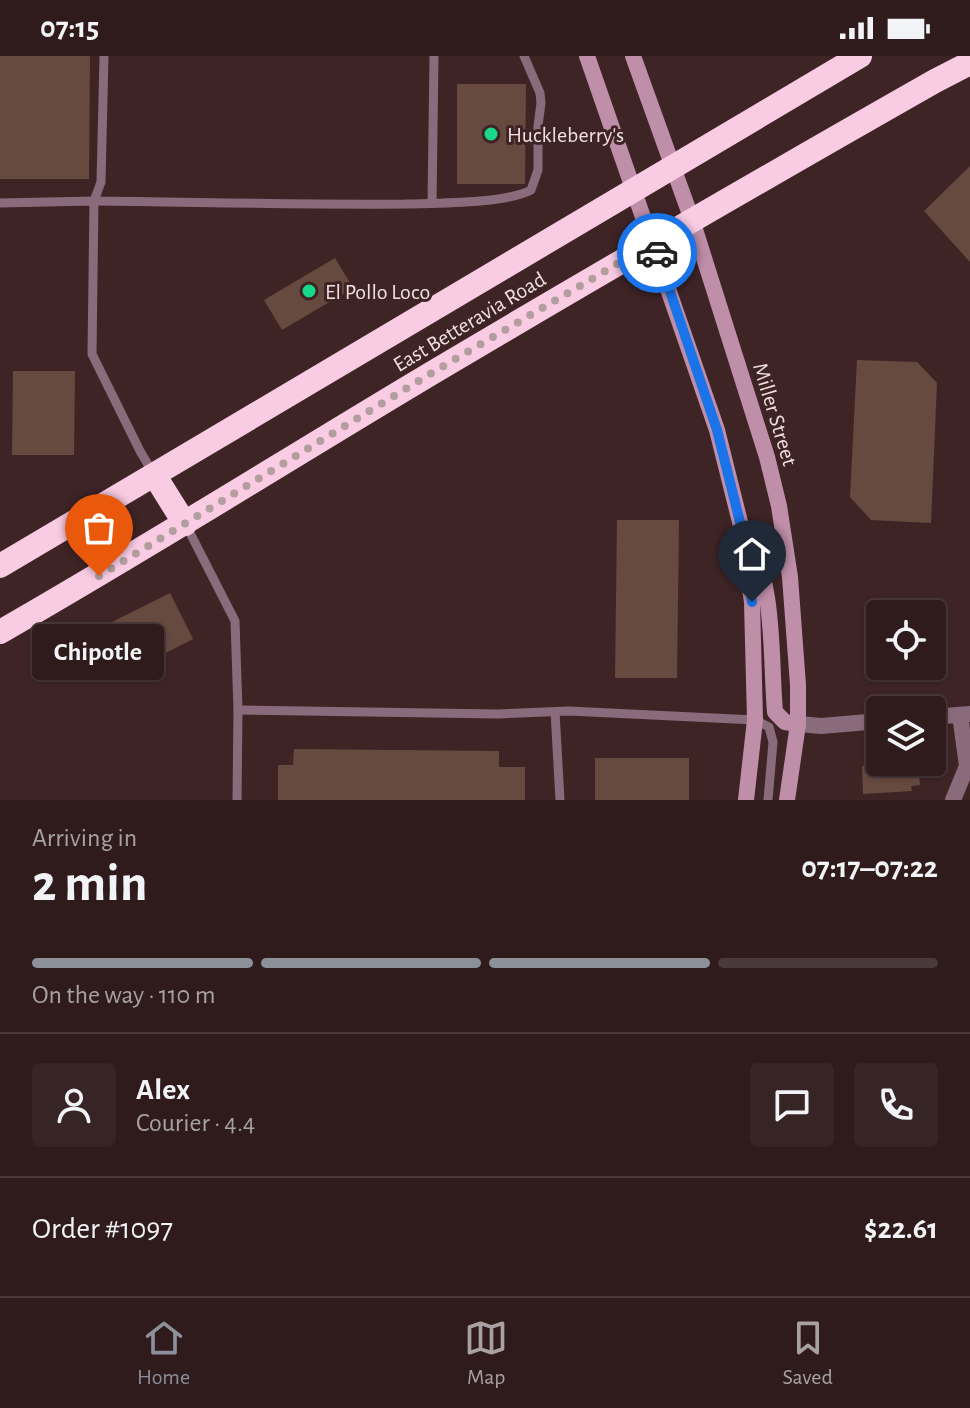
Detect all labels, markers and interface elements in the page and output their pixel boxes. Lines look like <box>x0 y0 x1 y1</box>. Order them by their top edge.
text: 07:15 <box>40 13 99 43</box>
place label: Huckleberry's <box>507 124 624 146</box>
marker: Huckleberry's <box>482 125 500 143</box>
courier <box>617 213 697 293</box>
icon: car <box>635 231 679 275</box>
street label: East Betteravia Road <box>389 268 550 376</box>
place label: El Pollo Loco <box>325 281 430 303</box>
marker: El Pollo Loco <box>300 282 318 300</box>
street label: Miller Street <box>749 360 801 468</box>
pin <box>65 494 133 576</box>
icon: bag <box>77 506 121 550</box>
pin <box>718 520 786 602</box>
icon: home <box>730 532 774 576</box>
map controls <box>866 600 946 776</box>
button: locate <box>866 600 946 680</box>
callout: Chipotle <box>33 624 165 680</box>
text: Chipotle <box>54 639 142 665</box>
button: layers <box>866 696 946 776</box>
text: Arriving in <box>32 825 137 851</box>
text: 07:17–07:22 <box>801 853 938 883</box>
text: 2 min <box>32 858 147 910</box>
text: On the way · 110 m <box>32 982 215 1008</box>
button: person <box>32 1063 116 1147</box>
button: chat <box>750 1063 834 1147</box>
button: phone <box>854 1063 938 1147</box>
text: Alex <box>136 1075 190 1105</box>
text: Courier · 4.4 <box>136 1110 255 1136</box>
text: Order #1097 <box>32 1214 173 1244</box>
text: $22.61 <box>864 1214 938 1244</box>
tab: Home <box>137 1316 190 1390</box>
tab: Map <box>464 1316 508 1390</box>
tab: Saved <box>783 1316 833 1390</box>

